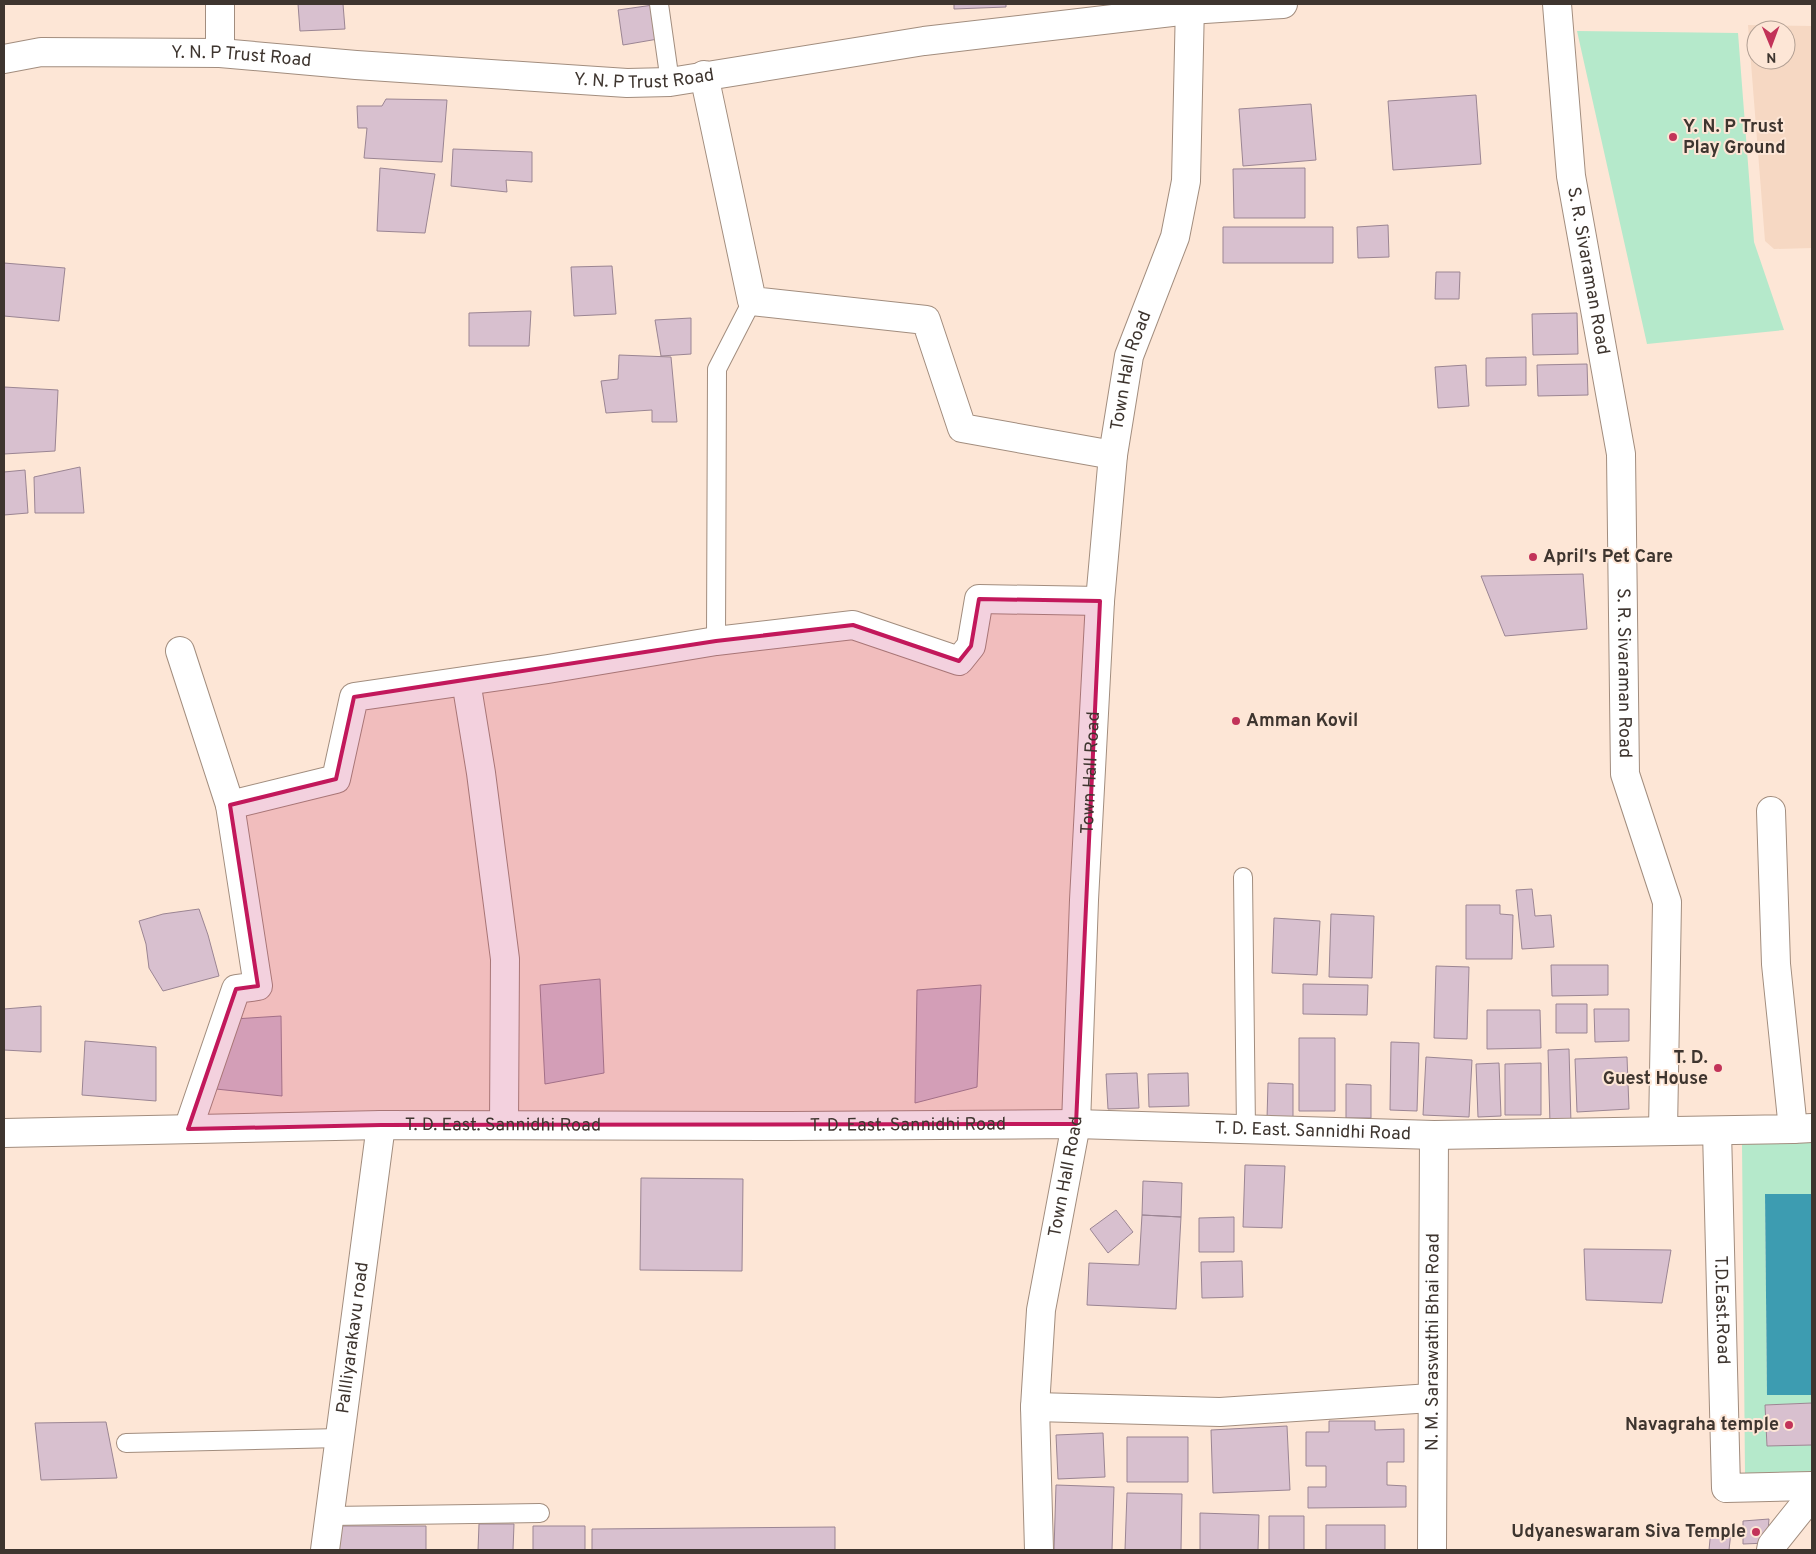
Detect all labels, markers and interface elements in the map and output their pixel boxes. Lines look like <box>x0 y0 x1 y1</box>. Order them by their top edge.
north arrow <box>1746 20 1796 70</box>
street label: Y. N. P Trust Road <box>171 41 312 73</box>
text: N <box>1766 48 1776 65</box>
street label: Y. N. P Trust Road <box>573 64 716 95</box>
place label: Y. N. P Trust Play Ground <box>1683 116 1786 160</box>
marker: Y. N. P Trust Play Ground <box>1667 131 1679 143</box>
street label: S. R. Sivaraman Road <box>1562 185 1614 357</box>
street label: Town Hall Road <box>1106 308 1157 432</box>
place label: April's Pet Care <box>1543 546 1673 569</box>
marker: April's Pet Care <box>1527 551 1539 563</box>
street label: S. R. Sivaraman Road <box>1611 588 1636 758</box>
place label: Amman Kovil <box>1246 710 1358 733</box>
street label: Town Hall Road <box>1076 711 1106 835</box>
marker: Amman Kovil <box>1230 715 1242 727</box>
place label: T. D. Guest House <box>1603 1047 1708 1091</box>
marker: T. D. Guest House <box>1712 1062 1724 1074</box>
street label: T. D. East. Sannidhi Road <box>810 1113 1006 1137</box>
street label: T. D. East. Sannidhi Road <box>405 1114 601 1137</box>
street label: Town Hall Road <box>1043 1116 1088 1239</box>
street label: T. D. East. Sannidhi Road <box>1214 1117 1411 1146</box>
street label: N. M. Saraswathi Bhai Road <box>1421 1233 1445 1451</box>
street label: T.D.East.Road <box>1709 1255 1734 1365</box>
street label: Pallliyarakavu road <box>332 1260 374 1415</box>
place label: Navagraha temple <box>1625 1414 1779 1437</box>
marker: Navagraha temple <box>1783 1419 1795 1431</box>
place label: Udyaneswaram Siva Temple <box>1511 1521 1746 1544</box>
marker: Udyaneswaram Siva Temple <box>1750 1526 1762 1538</box>

